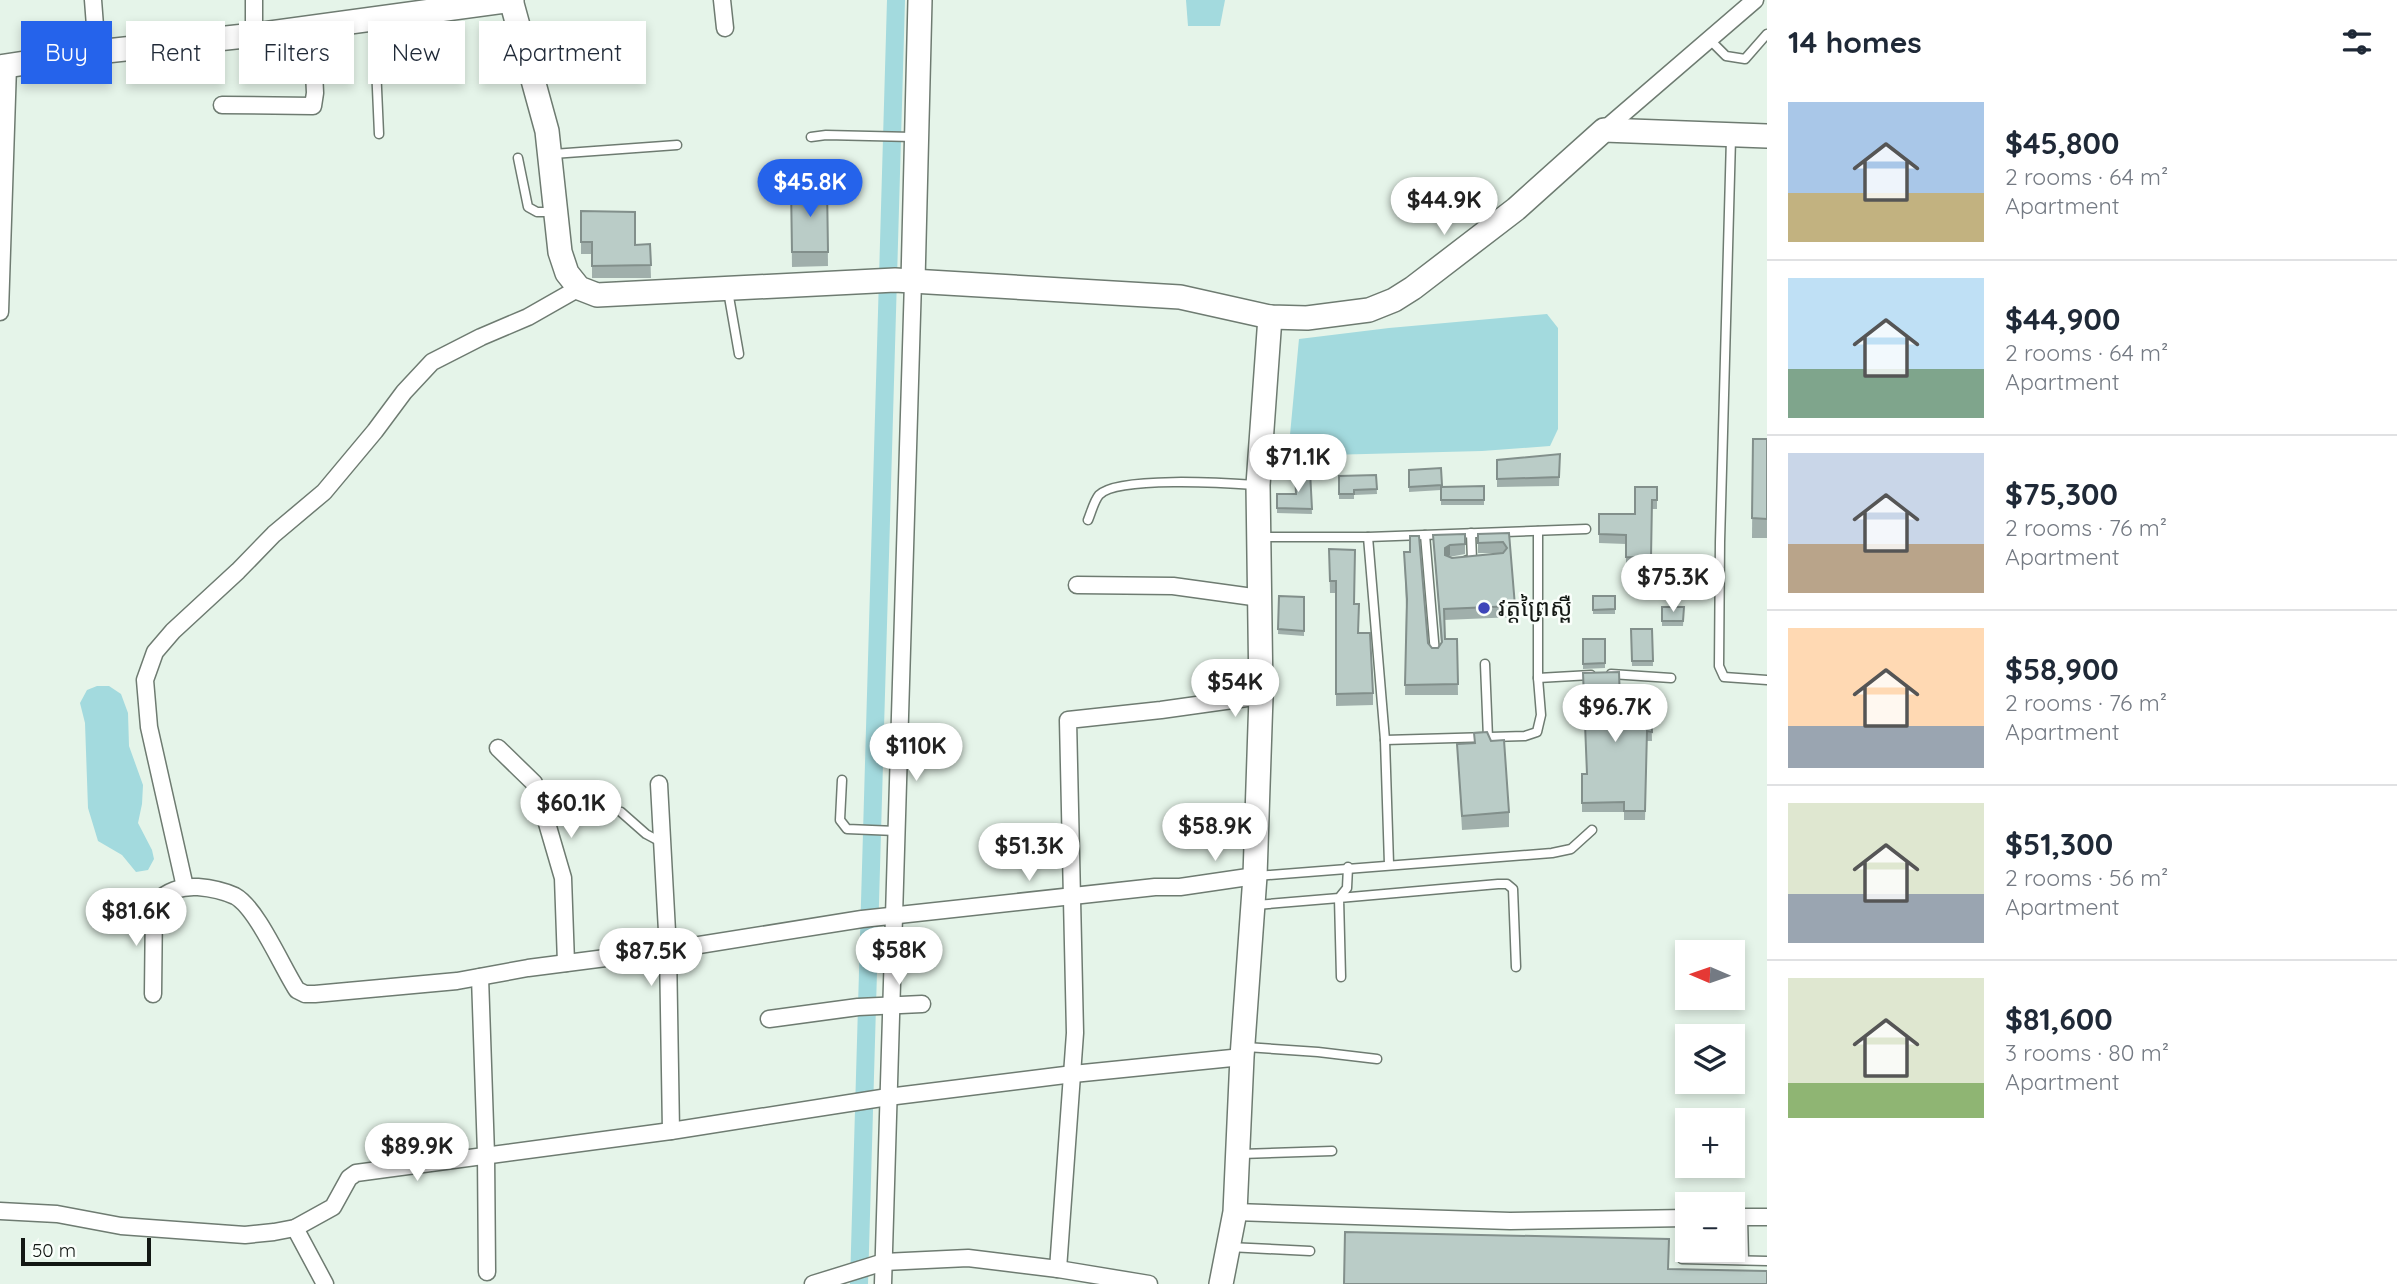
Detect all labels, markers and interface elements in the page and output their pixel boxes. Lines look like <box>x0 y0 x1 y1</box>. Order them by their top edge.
chip: Buy <box>21 21 112 84</box>
chip: Rent <box>126 21 225 84</box>
chip: Filters <box>239 21 354 84</box>
chip: New <box>368 21 465 84</box>
chip: Apartment <box>479 21 646 84</box>
text: 14 homes <box>1788 23 1922 61</box>
icon: filters <box>2338 23 2376 61</box>
text: $45,800 <box>2005 124 2119 162</box>
icon: home <box>1844 130 1928 214</box>
pin: $45.8K <box>753 160 867 219</box>
text: 2 rooms · 64 m² <box>2005 162 2168 191</box>
text: $45.8K <box>774 167 846 196</box>
pin: $44.9K <box>1387 177 1501 237</box>
text: $44.9K <box>1407 185 1481 214</box>
text: Apartment <box>2005 191 2119 220</box>
text: $44,900 <box>2005 300 2120 338</box>
icon: home <box>1844 306 1928 390</box>
text: 2 rooms · 64 m² <box>2005 338 2168 367</box>
text: Apartment <box>2005 367 2119 396</box>
pin: $71.1K <box>1241 434 1355 494</box>
text: $71.1K <box>1266 442 1330 471</box>
text: $75,300 <box>2005 475 2118 513</box>
icon: home <box>1844 481 1928 565</box>
text: 2 rooms · 76 m² <box>2005 513 2167 542</box>
text: Apartment <box>2005 542 2119 571</box>
pin: $75.3K <box>1616 554 1730 614</box>
text: $75.3K <box>1637 562 1709 591</box>
place label: វត្តព្រៃស្ពឺ <box>1498 592 1572 623</box>
marker: វត្តព្រៃស្ពឺ <box>1476 600 1492 616</box>
text: $58,900 <box>2005 650 2119 688</box>
icon: home <box>1844 656 1928 740</box>
pin: $54K <box>1194 660 1276 719</box>
text: $54K <box>1207 667 1263 696</box>
pin: $96.7K <box>1558 684 1672 744</box>
text: 2 rooms · 76 m² <box>2005 688 2167 717</box>
text: $96.7K <box>1579 692 1651 721</box>
text: Apartment <box>2005 717 2119 746</box>
pin: $110K <box>867 724 965 783</box>
text: $110K <box>886 731 946 760</box>
pin: $60.1K <box>514 780 628 840</box>
text: $60.1K <box>536 788 606 817</box>
pin: $58.9K <box>1158 804 1272 863</box>
text: $58.9K <box>1178 811 1252 840</box>
pin: $51.3K <box>972 824 1086 883</box>
text: $51,300 <box>2005 825 2113 863</box>
text: $51.3K <box>994 831 1064 860</box>
icon: home <box>1844 831 1928 915</box>
text: 2 rooms · 56 m² <box>2005 863 2168 892</box>
pin: $81.6K <box>79 888 193 948</box>
text: Apartment <box>2005 892 2119 921</box>
text: $81.6K <box>102 896 170 925</box>
pin: $87.5K <box>594 928 708 988</box>
pin: $58K <box>858 928 940 987</box>
text: $58K <box>872 935 926 964</box>
text: $87.5K <box>615 936 687 965</box>
north arrow <box>1675 940 1745 1010</box>
map controls <box>1675 940 1745 1262</box>
text: $81,600 <box>2005 1000 2113 1038</box>
icon: home <box>1844 1006 1928 1090</box>
button: layers <box>1675 1024 1745 1094</box>
text: 3 rooms · 80 m² <box>2005 1038 2169 1067</box>
text: Apartment <box>2005 1067 2119 1096</box>
button: + <box>1675 1108 1745 1178</box>
pin: $89.9K <box>360 1124 474 1183</box>
text: $89.9K <box>381 1131 453 1160</box>
button: − <box>1675 1192 1745 1262</box>
scale bar <box>21 1235 150 1267</box>
text: 50 m <box>32 1238 76 1262</box>

